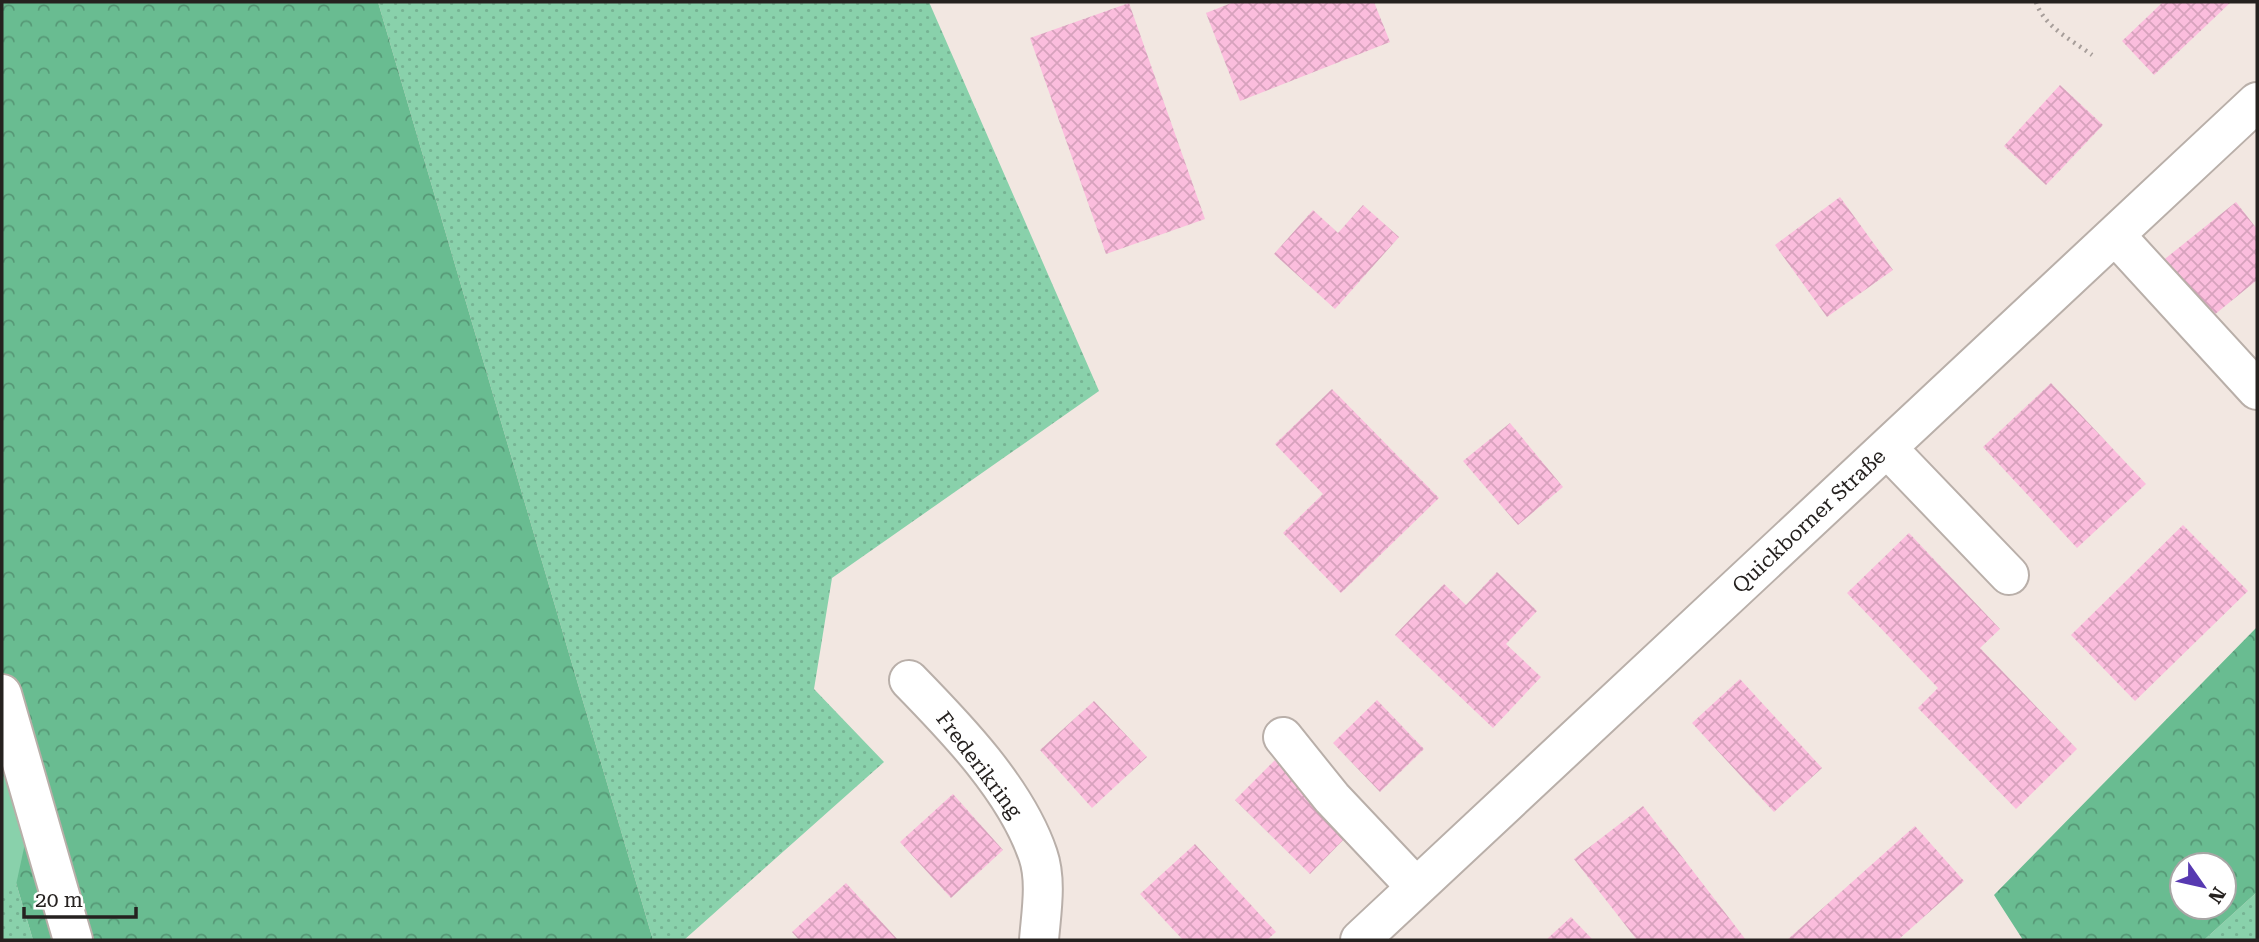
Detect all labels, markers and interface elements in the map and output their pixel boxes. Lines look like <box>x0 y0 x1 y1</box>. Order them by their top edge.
street label: Quickborner Straße <box>1728 444 1890 598</box>
street label: Frederikring <box>931 707 1027 823</box>
north arrow <box>2168 851 2238 921</box>
scale bar <box>24 876 136 920</box>
text: N <box>2203 883 2230 908</box>
text: 20 m <box>35 888 83 912</box>

